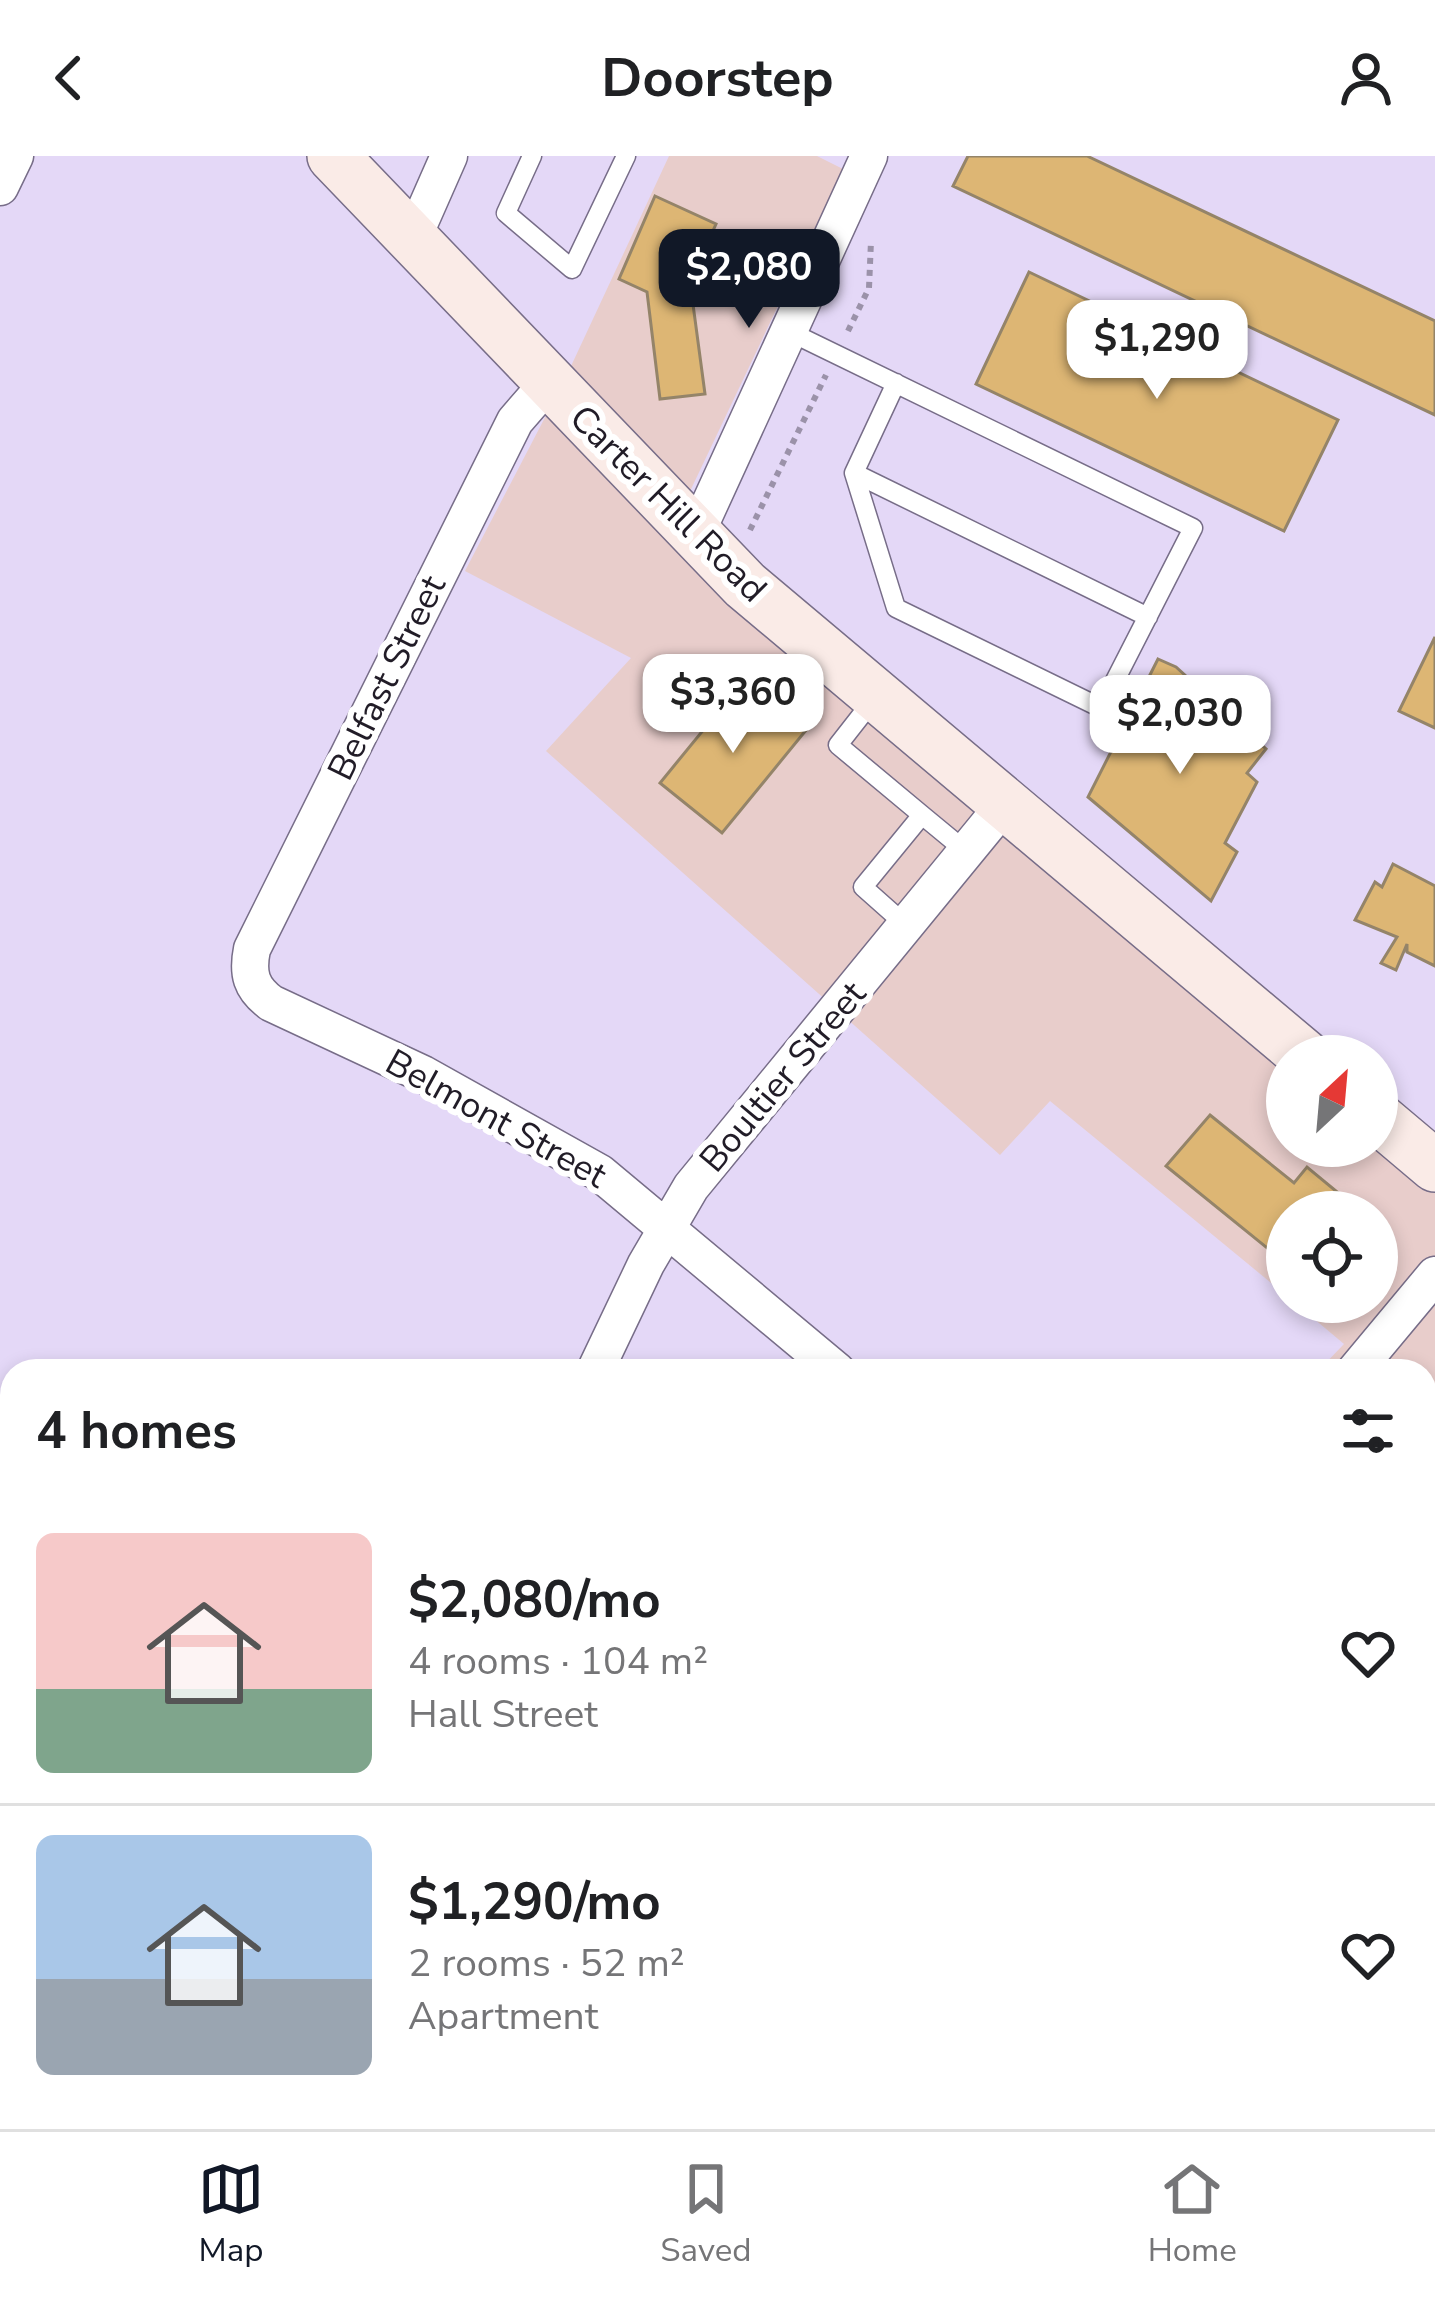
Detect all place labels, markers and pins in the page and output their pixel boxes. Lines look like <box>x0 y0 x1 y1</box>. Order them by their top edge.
pin: $2,080 <box>651 229 847 331</box>
pin: $1,290 <box>1059 300 1255 402</box>
pin: $3,360 <box>635 654 831 756</box>
pin: $2,030 <box>1082 675 1278 777</box>

